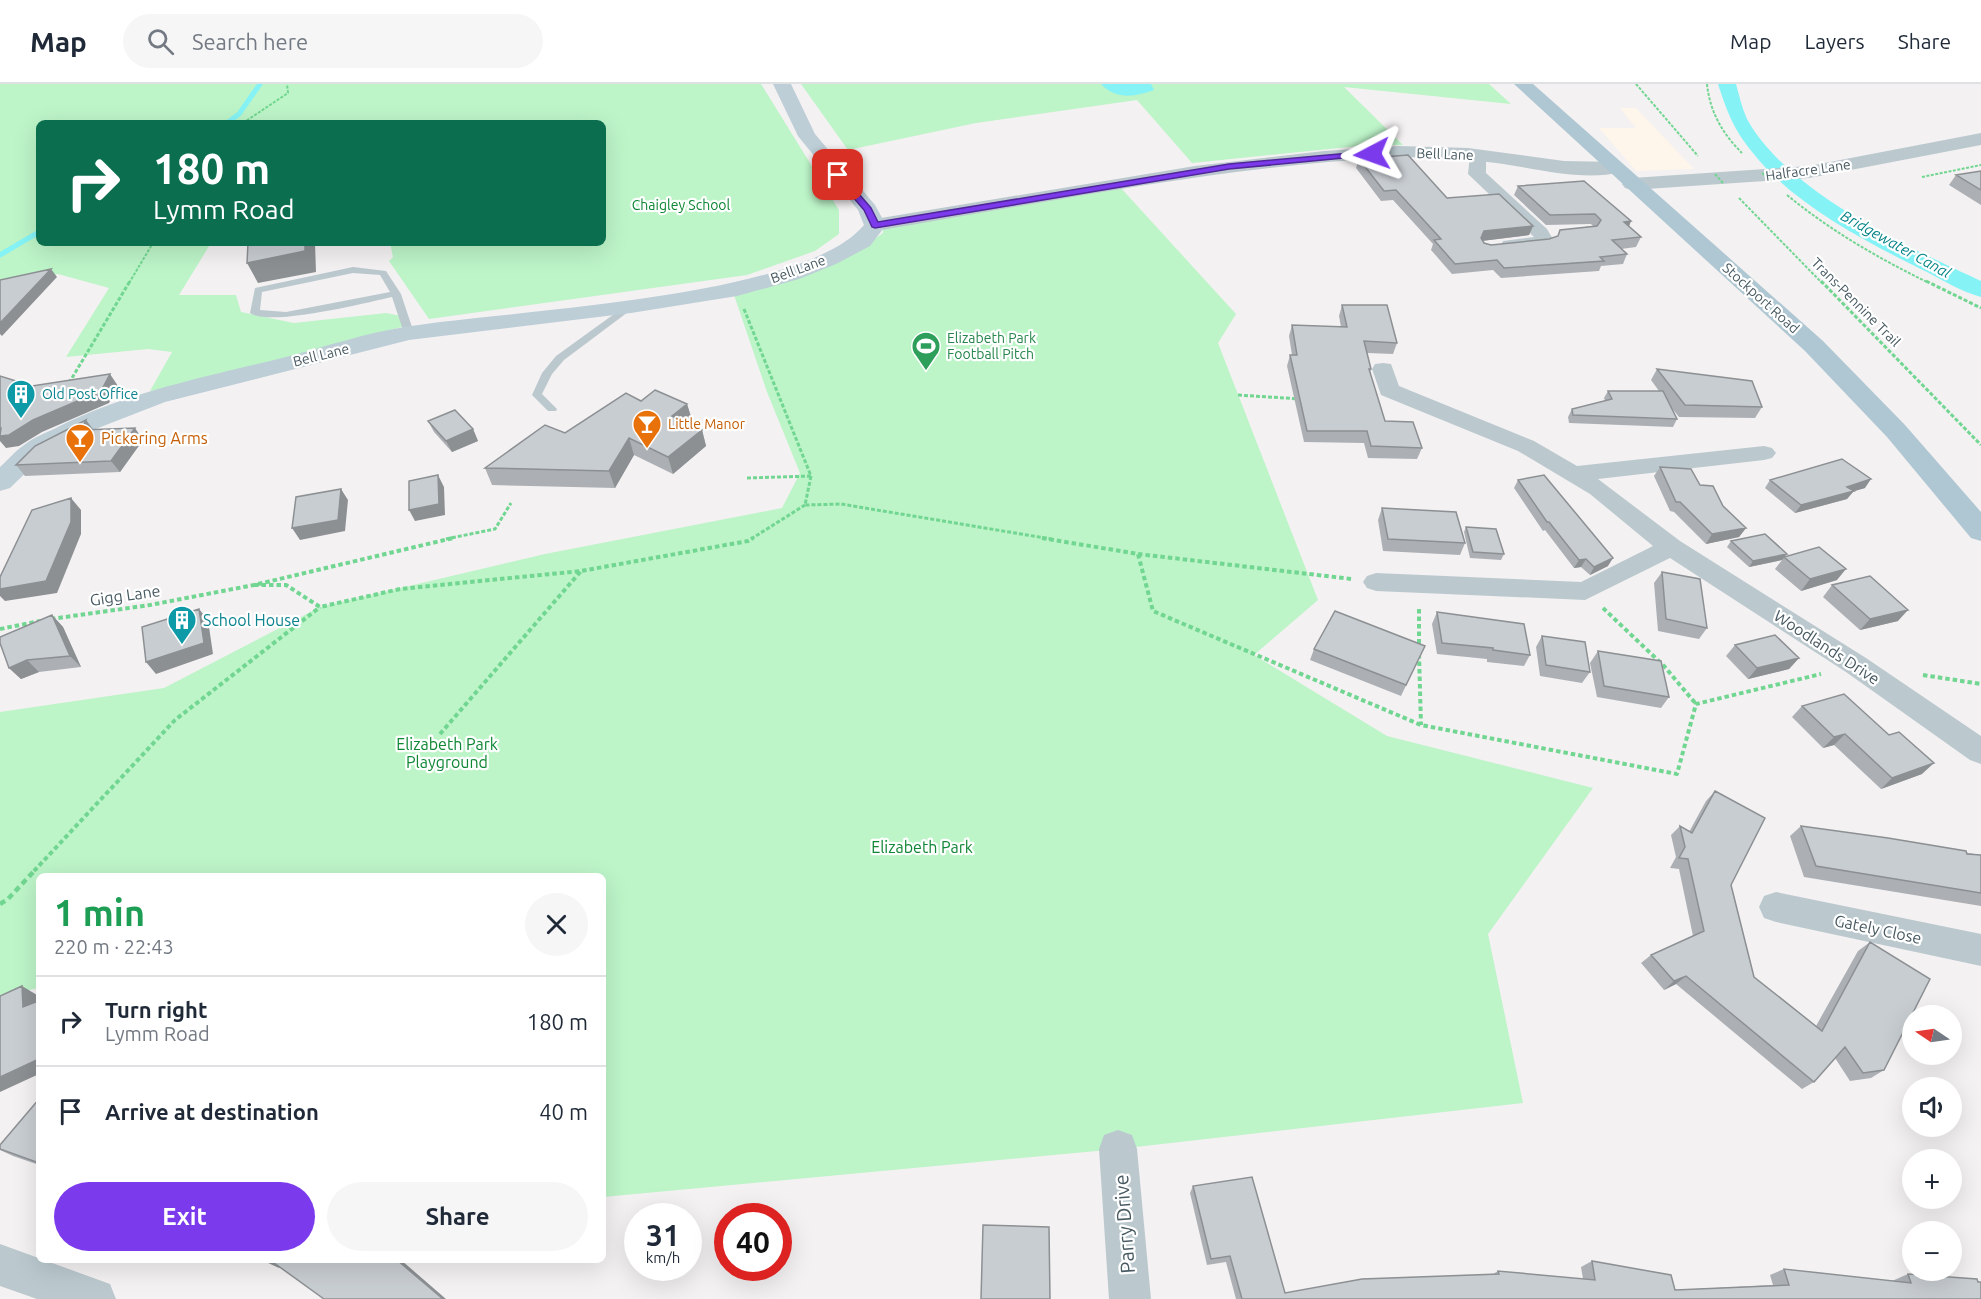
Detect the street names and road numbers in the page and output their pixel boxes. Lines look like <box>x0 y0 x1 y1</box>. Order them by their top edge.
street label: Bell Lane <box>1416 145 1474 163</box>
street label: Halfacre Lane <box>1764 156 1852 184</box>
street label: Bell Lane <box>768 252 828 286</box>
street label: Trans-Pennine Trail <box>1808 254 1904 350</box>
street label: Stockport Road <box>1720 260 1802 336</box>
street label: Bell Lane <box>291 340 351 370</box>
street label: Gigg Lane <box>89 581 161 609</box>
street label: Woodlands Drive <box>1771 606 1883 688</box>
street label: Gately Close <box>1833 911 1923 947</box>
street label: Parry Drive <box>1109 1174 1139 1274</box>

